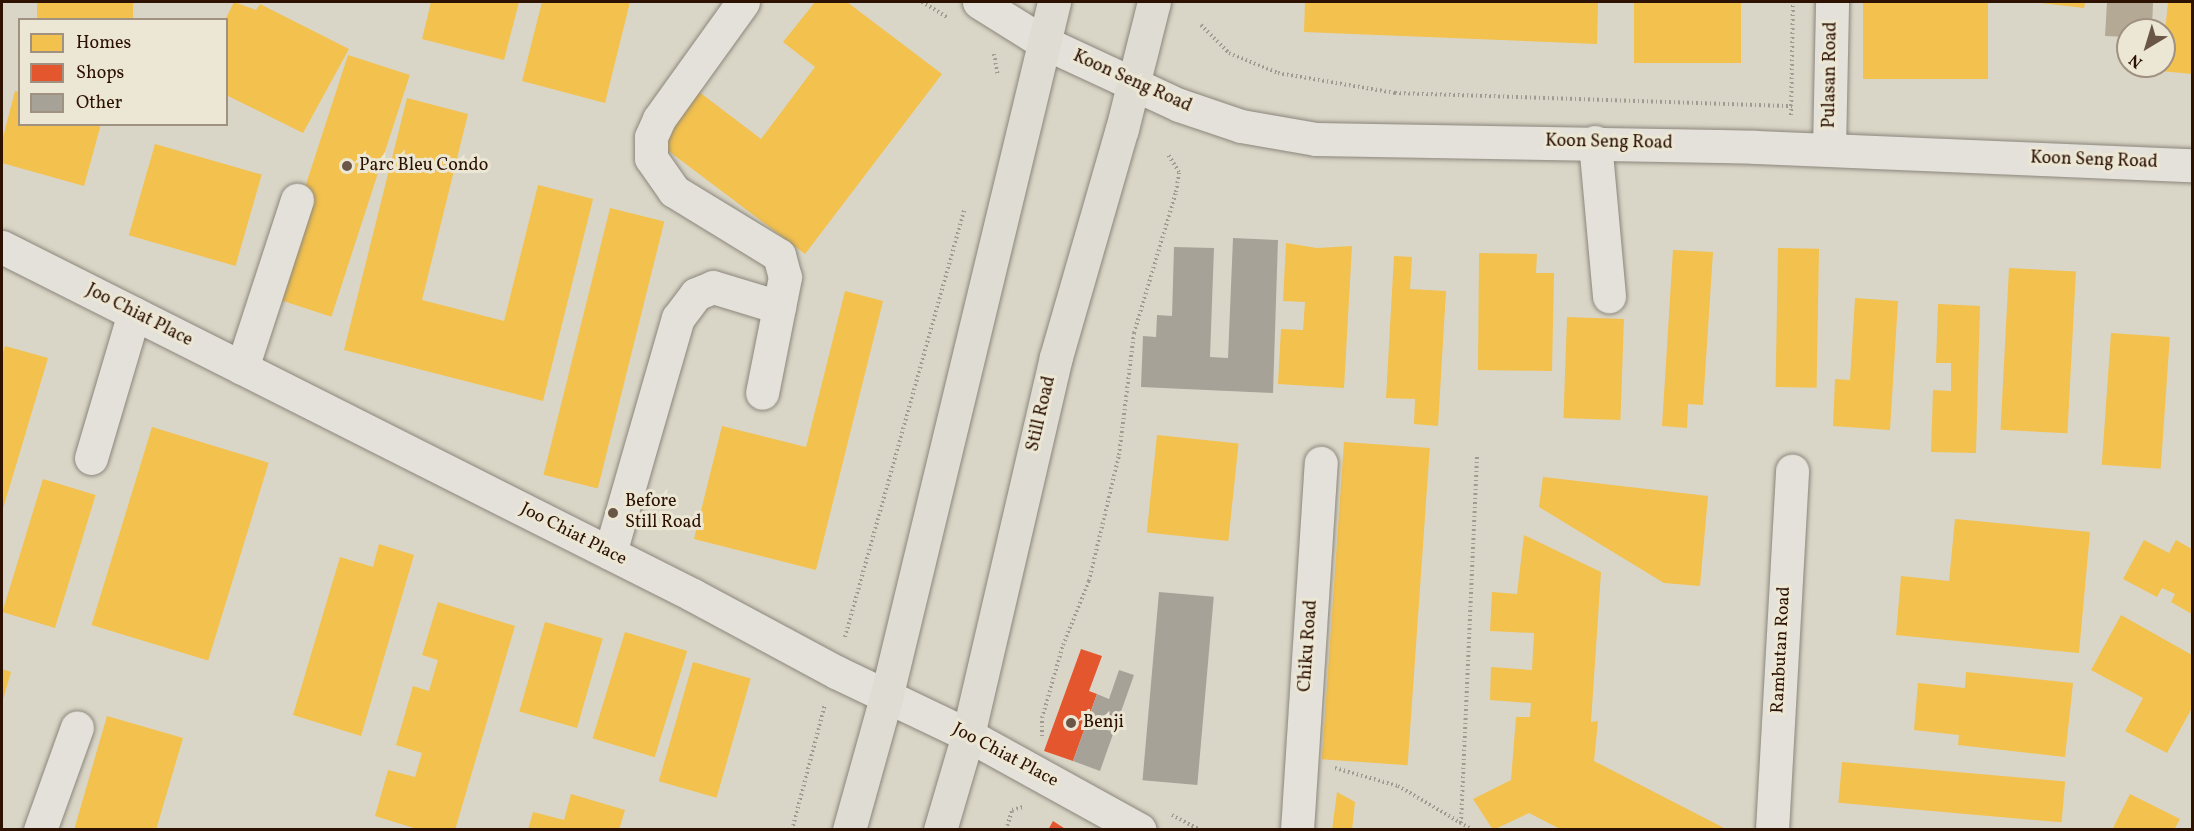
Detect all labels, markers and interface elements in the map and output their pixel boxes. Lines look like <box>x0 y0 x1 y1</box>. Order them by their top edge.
legend <box>18 18 228 126</box>
north arrow <box>2116 18 2176 78</box>
street label: Pulasan Road <box>1819 22 1843 128</box>
text: Homes <box>76 31 131 56</box>
street label: Koon Seng Road <box>1069 46 1195 118</box>
text: N <box>2125 48 2148 73</box>
text: Shops <box>76 61 124 86</box>
text: Other <box>76 91 122 116</box>
street label: Koon Seng Road <box>1545 131 1673 155</box>
street label: Koon Seng Road <box>2030 148 2158 174</box>
place label: Parc Bleu Condo <box>359 155 488 177</box>
marker: Parc Bleu Condo <box>340 159 354 173</box>
street label: Joo Chiat Place <box>82 280 196 352</box>
street label: Still Road <box>1023 374 1061 454</box>
place label: Before Still Road <box>625 492 702 534</box>
street label: Joo Chiat Place <box>516 499 630 571</box>
marker: Before Still Road <box>606 506 620 520</box>
street label: Rambutan Road <box>1768 586 1796 714</box>
street label: Chiku Road <box>1295 599 1323 693</box>
place label: Benji <box>1083 712 1124 734</box>
marker: Benji <box>1064 716 1078 730</box>
street label: Joo Chiat Place <box>948 719 1062 793</box>

